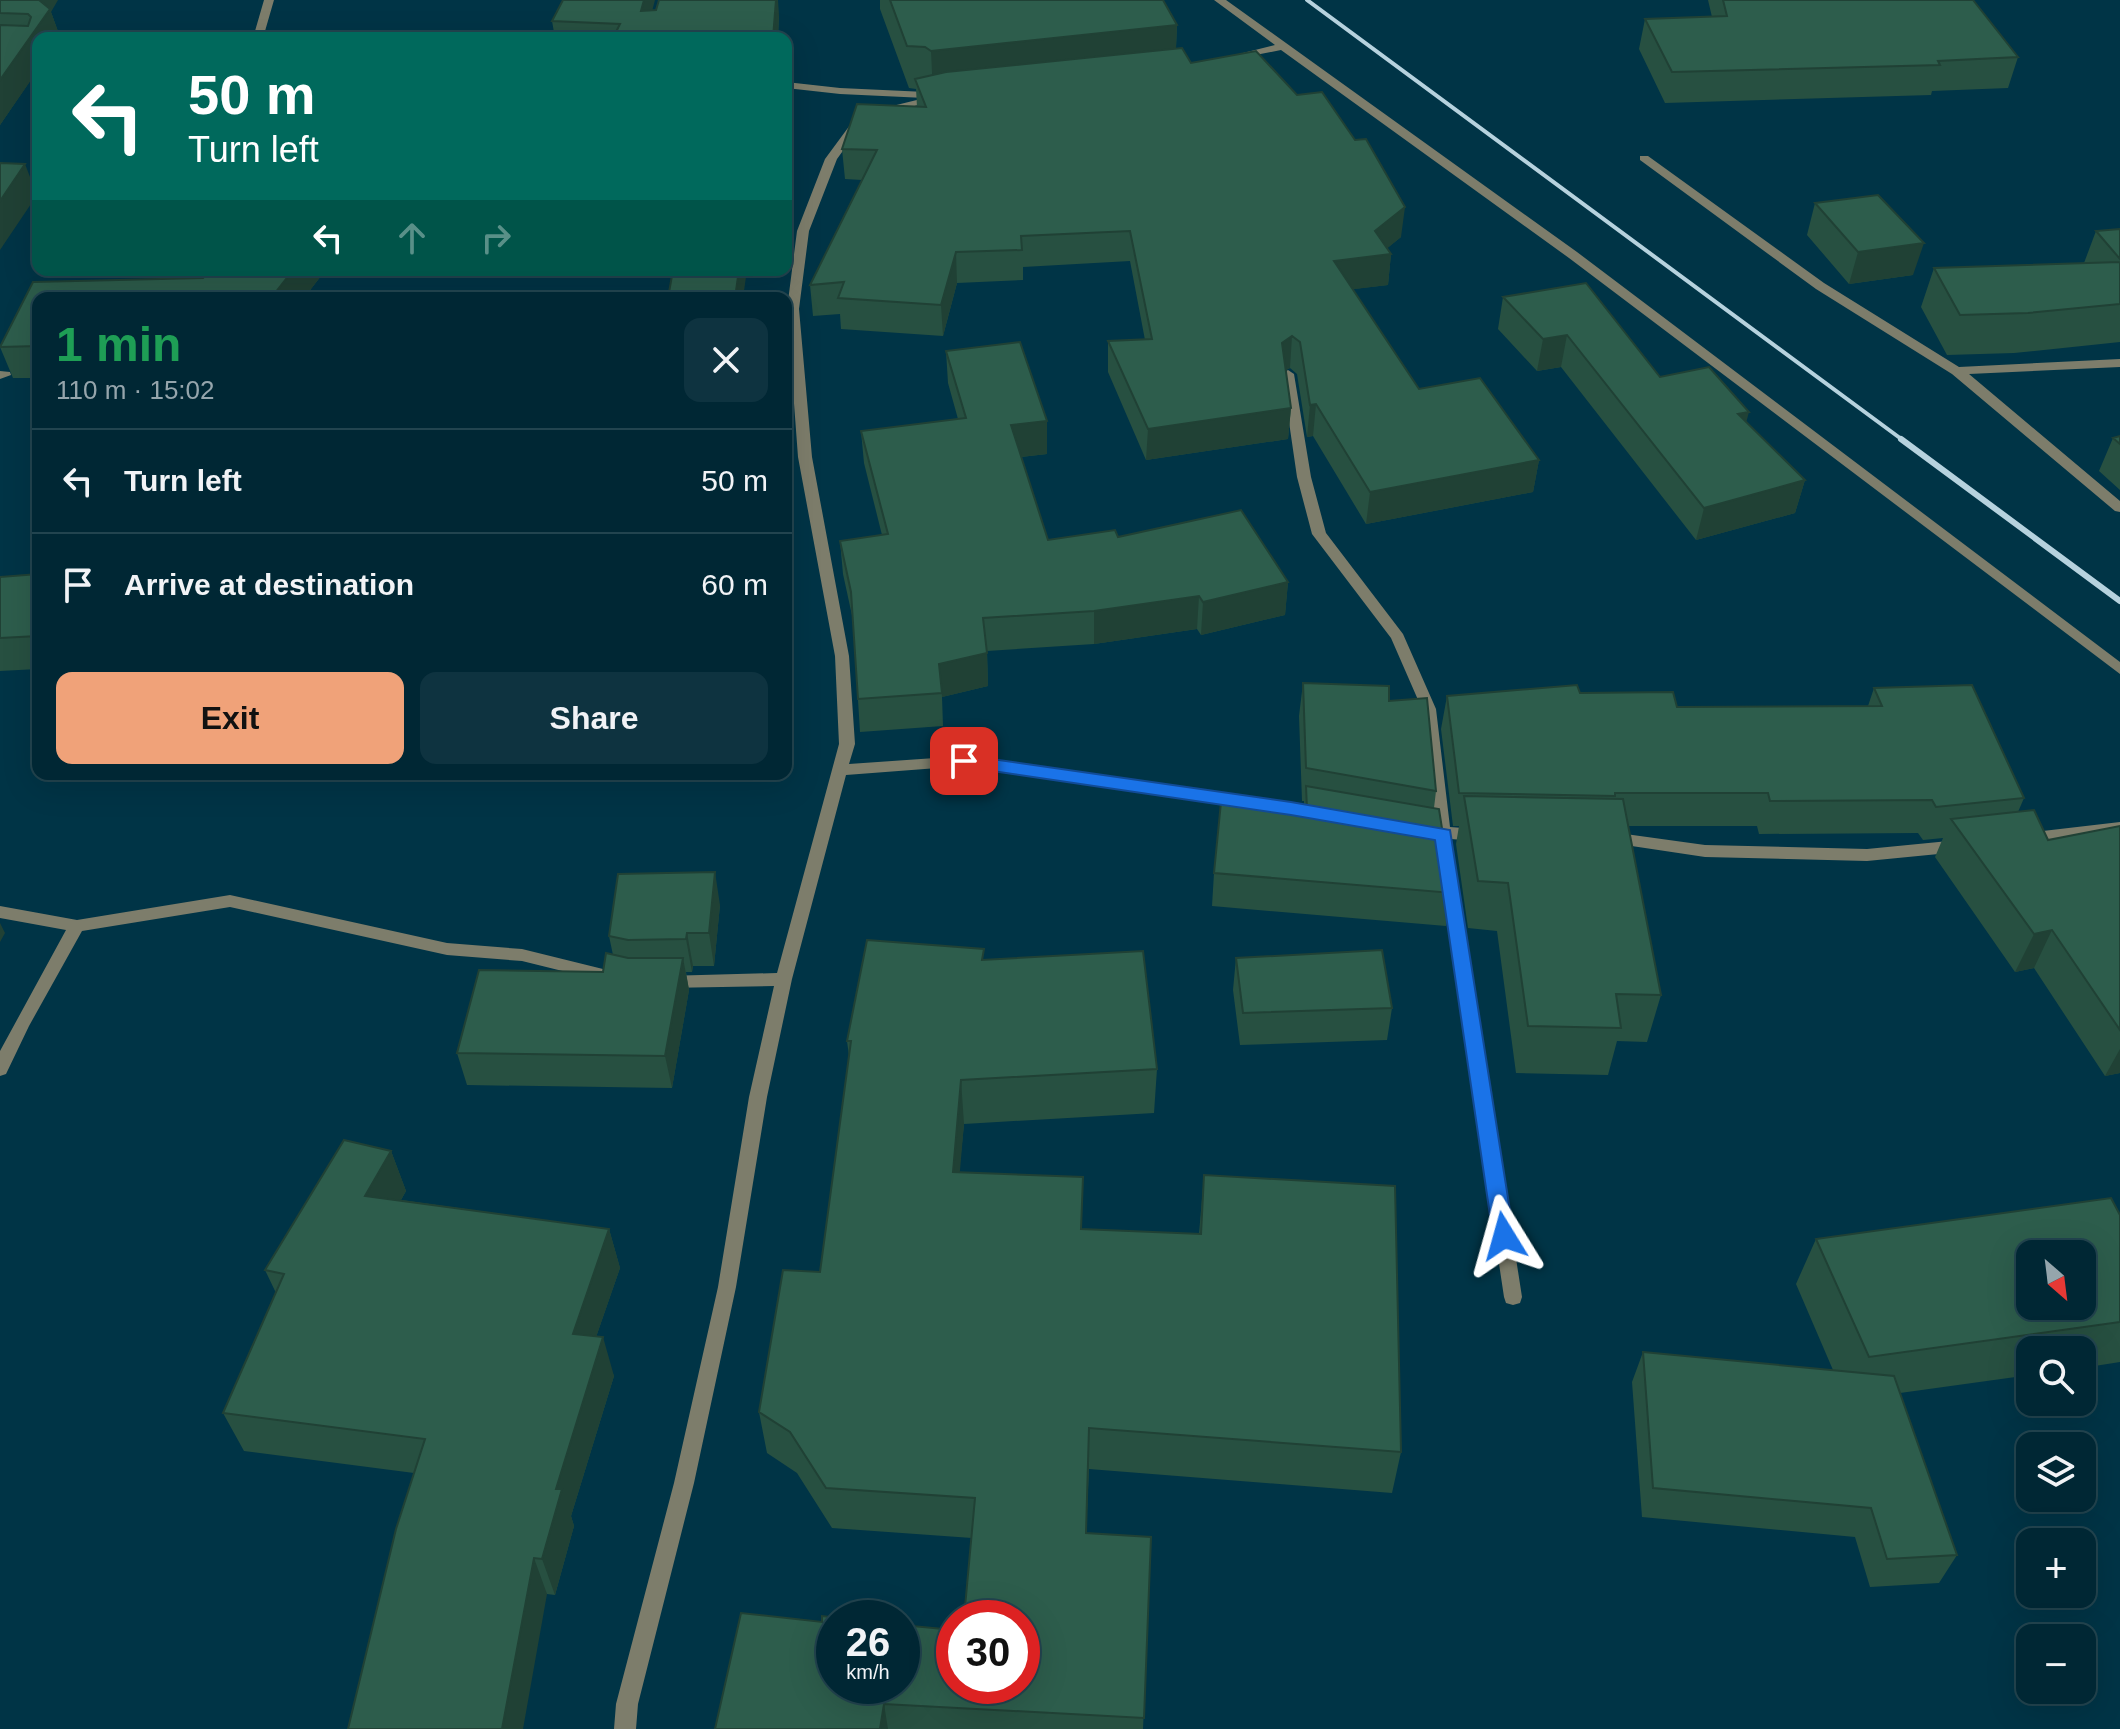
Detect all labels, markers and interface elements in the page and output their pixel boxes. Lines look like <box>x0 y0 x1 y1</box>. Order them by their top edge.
text: 50 m <box>188 63 316 126</box>
icon: left <box>56 64 160 168</box>
text: Turn left <box>188 129 319 170</box>
icon: left <box>306 216 350 260</box>
icon: ahead <box>390 216 434 260</box>
icon: right <box>474 216 518 260</box>
text: 1 min <box>56 318 181 371</box>
button: close <box>684 318 768 402</box>
text: 110 m · 15:02 <box>56 375 215 405</box>
icon: left <box>56 459 100 503</box>
text: Turn left <box>124 464 242 497</box>
text: 50 m <box>701 464 768 497</box>
icon: arrive <box>56 563 100 607</box>
text: Arrive at destination <box>124 568 414 601</box>
text: 60 m <box>701 568 768 601</box>
button: Exit <box>56 672 404 764</box>
button: Share <box>420 672 768 764</box>
pin <box>930 727 998 795</box>
icon: arrive <box>942 739 986 783</box>
position arrow <box>1462 1194 1546 1278</box>
north arrow <box>2016 1240 2096 1320</box>
map controls <box>2016 1240 2096 1704</box>
button: search <box>2016 1336 2096 1416</box>
button: layers <box>2016 1432 2096 1512</box>
button: + <box>2016 1528 2096 1608</box>
speed limit sign: 30 <box>936 1600 1040 1704</box>
text: 26 <box>846 1620 890 1664</box>
button: − <box>2016 1624 2096 1704</box>
text: km/h <box>846 1661 890 1683</box>

